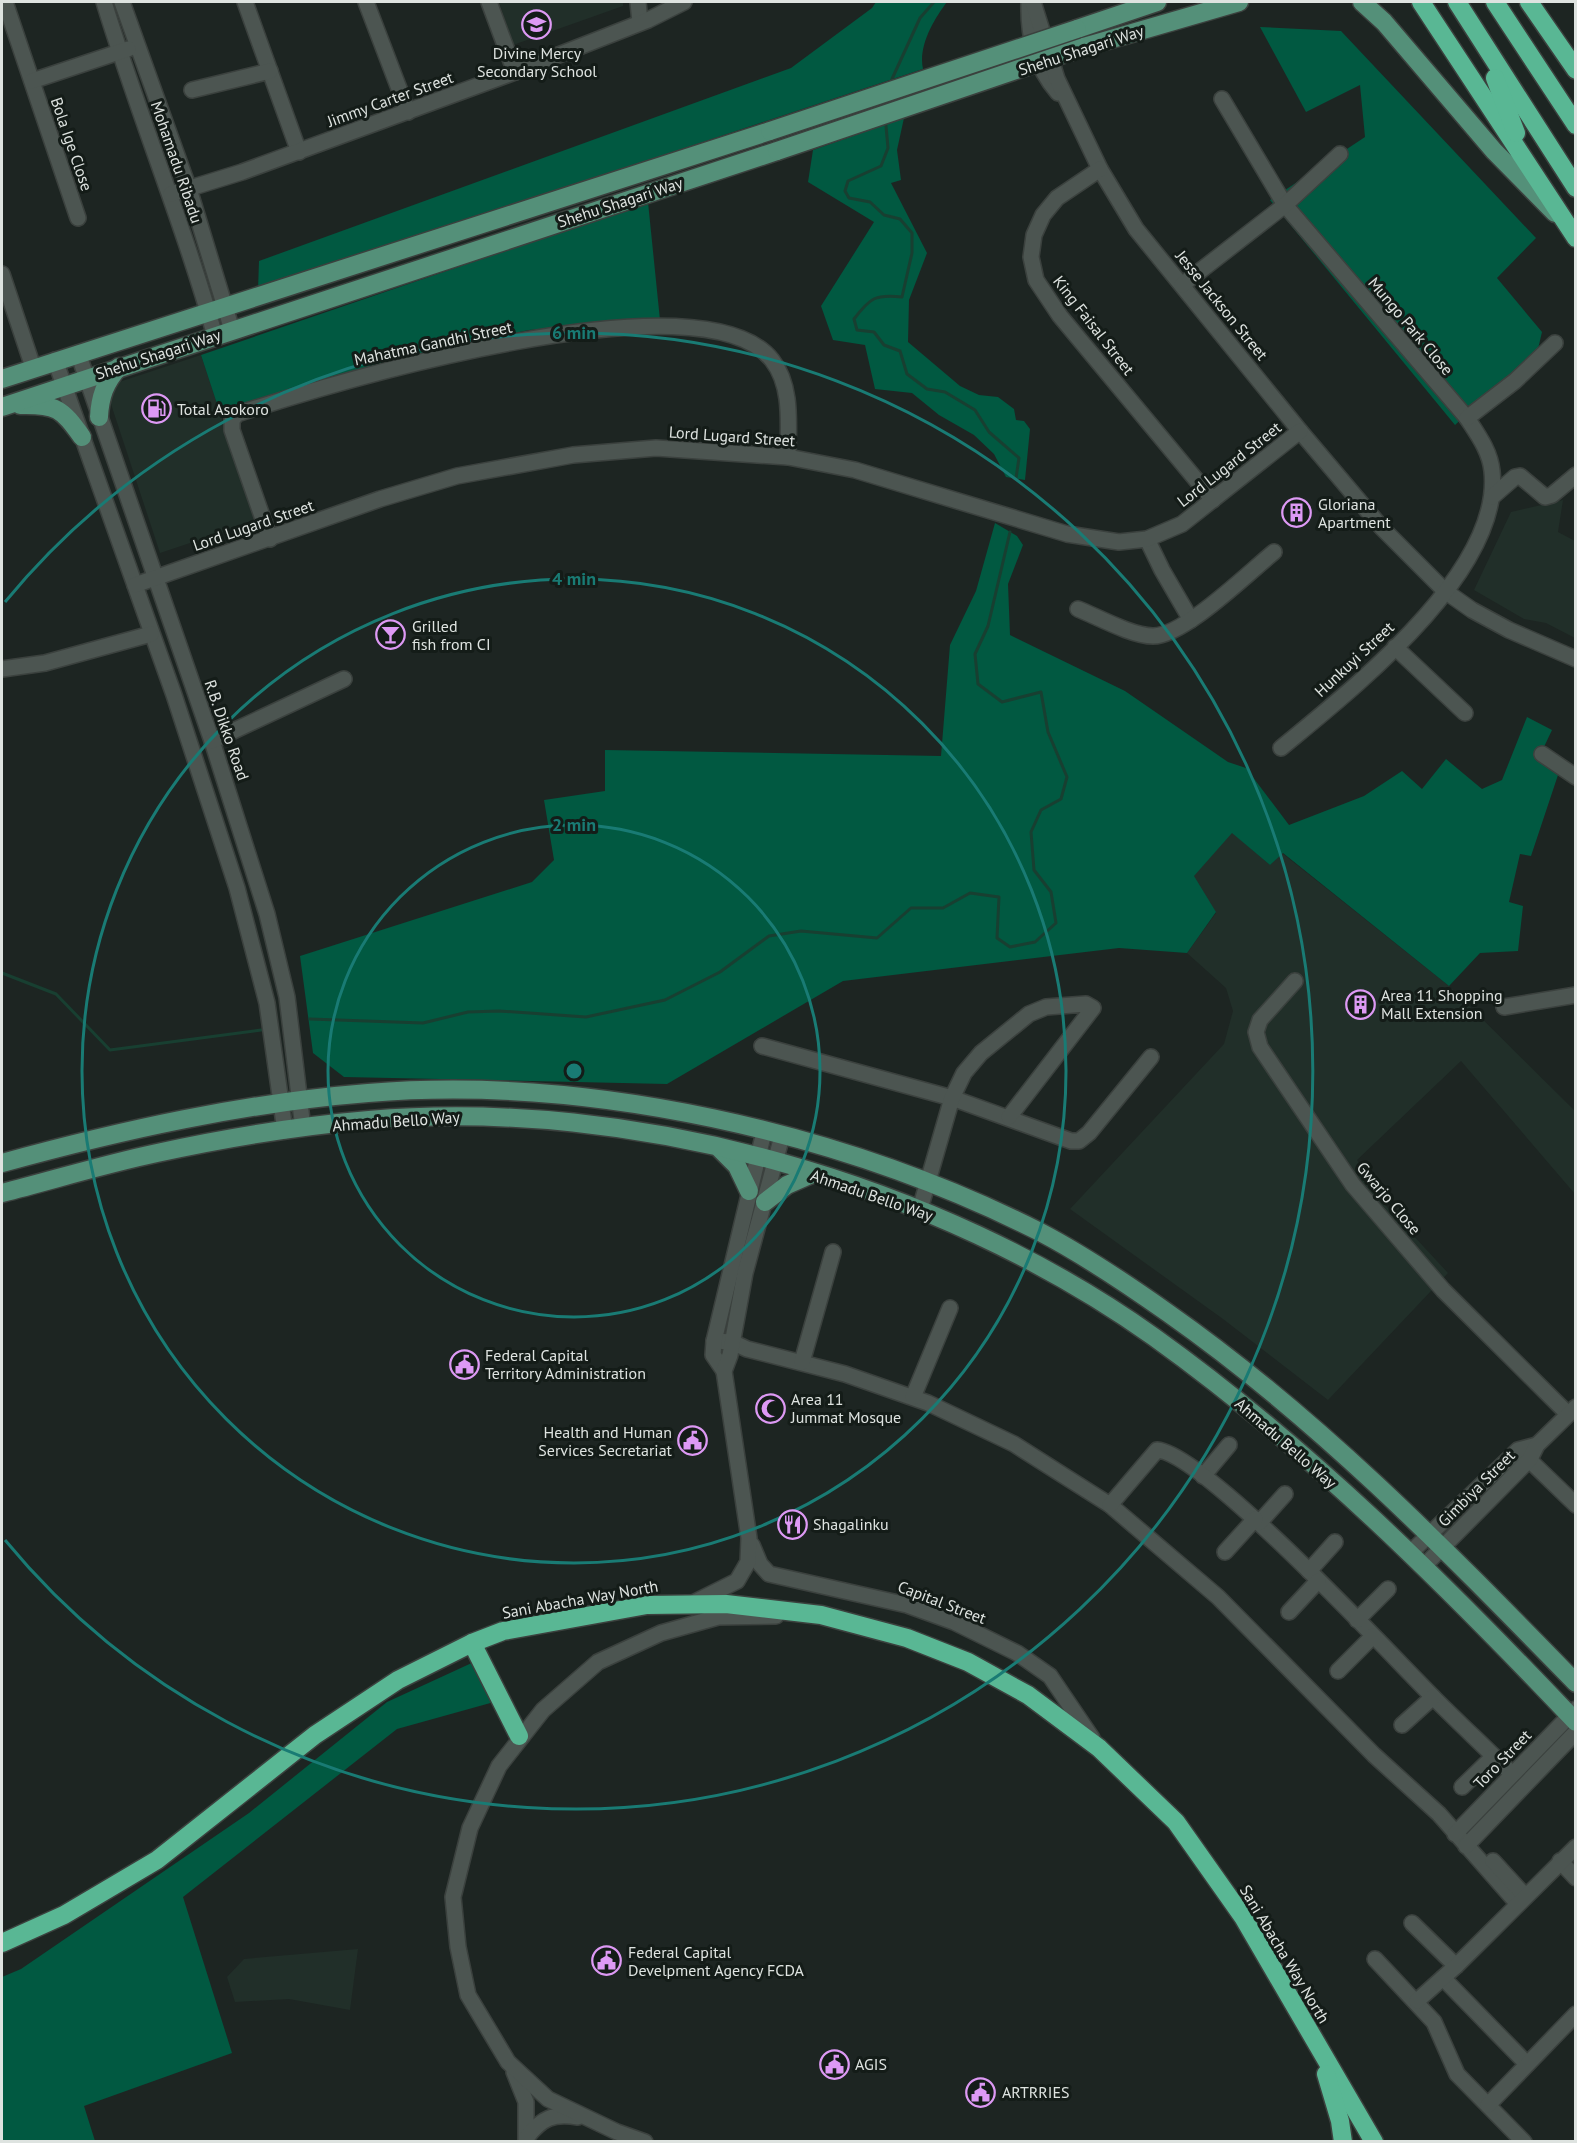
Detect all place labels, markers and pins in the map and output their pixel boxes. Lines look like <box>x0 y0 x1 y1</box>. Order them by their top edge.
school or university icon: Divine Mercy Secondary School <box>521 9 553 41</box>
place label: Divine Mercy Secondary School <box>477 43 597 81</box>
fuel station icon: Total Asokoro <box>140 393 172 425</box>
place label: Total Asokoro <box>177 399 269 419</box>
place label: Gloriana Apartment <box>1318 494 1391 532</box>
building icon: Gloriana Apartment <box>1281 497 1313 529</box>
place label: Grilled fish from CI <box>412 616 491 654</box>
bar icon: Grilled fish from CI <box>375 619 407 651</box>
place label: Area 11 Shopping Mall Extension <box>1381 985 1503 1023</box>
building icon: Area 11 Shopping Mall Extension <box>1344 988 1376 1020</box>
centre of rings <box>564 1061 584 1081</box>
place label: Federal Capital Territory Administration <box>485 1345 646 1383</box>
public building icon: Federal Capital Territory Administration <box>448 1348 480 1380</box>
place label: Area 11 Jummat Mosque <box>790 1389 901 1427</box>
mosque icon: Area 11 Jummat Mosque <box>754 1392 786 1424</box>
place label: Health and Human Services Secretariat <box>538 1422 673 1460</box>
public building icon: Health and Human Services Secretariat <box>677 1425 709 1457</box>
restaurant icon: Shagalinku <box>776 1508 808 1540</box>
place label: Shagalinku <box>813 1514 889 1534</box>
place label: Federal Capital Develpment Agency FCDA <box>628 1942 805 1980</box>
public building icon: Federal Capital Develpment Agency FCDA <box>591 1945 623 1977</box>
public building icon: AGIS <box>818 2048 850 2080</box>
place label: AGIS <box>855 2054 887 2074</box>
public building icon: ARTRRIES <box>965 2076 997 2108</box>
place label: ARTRRIES <box>1002 2082 1070 2102</box>

